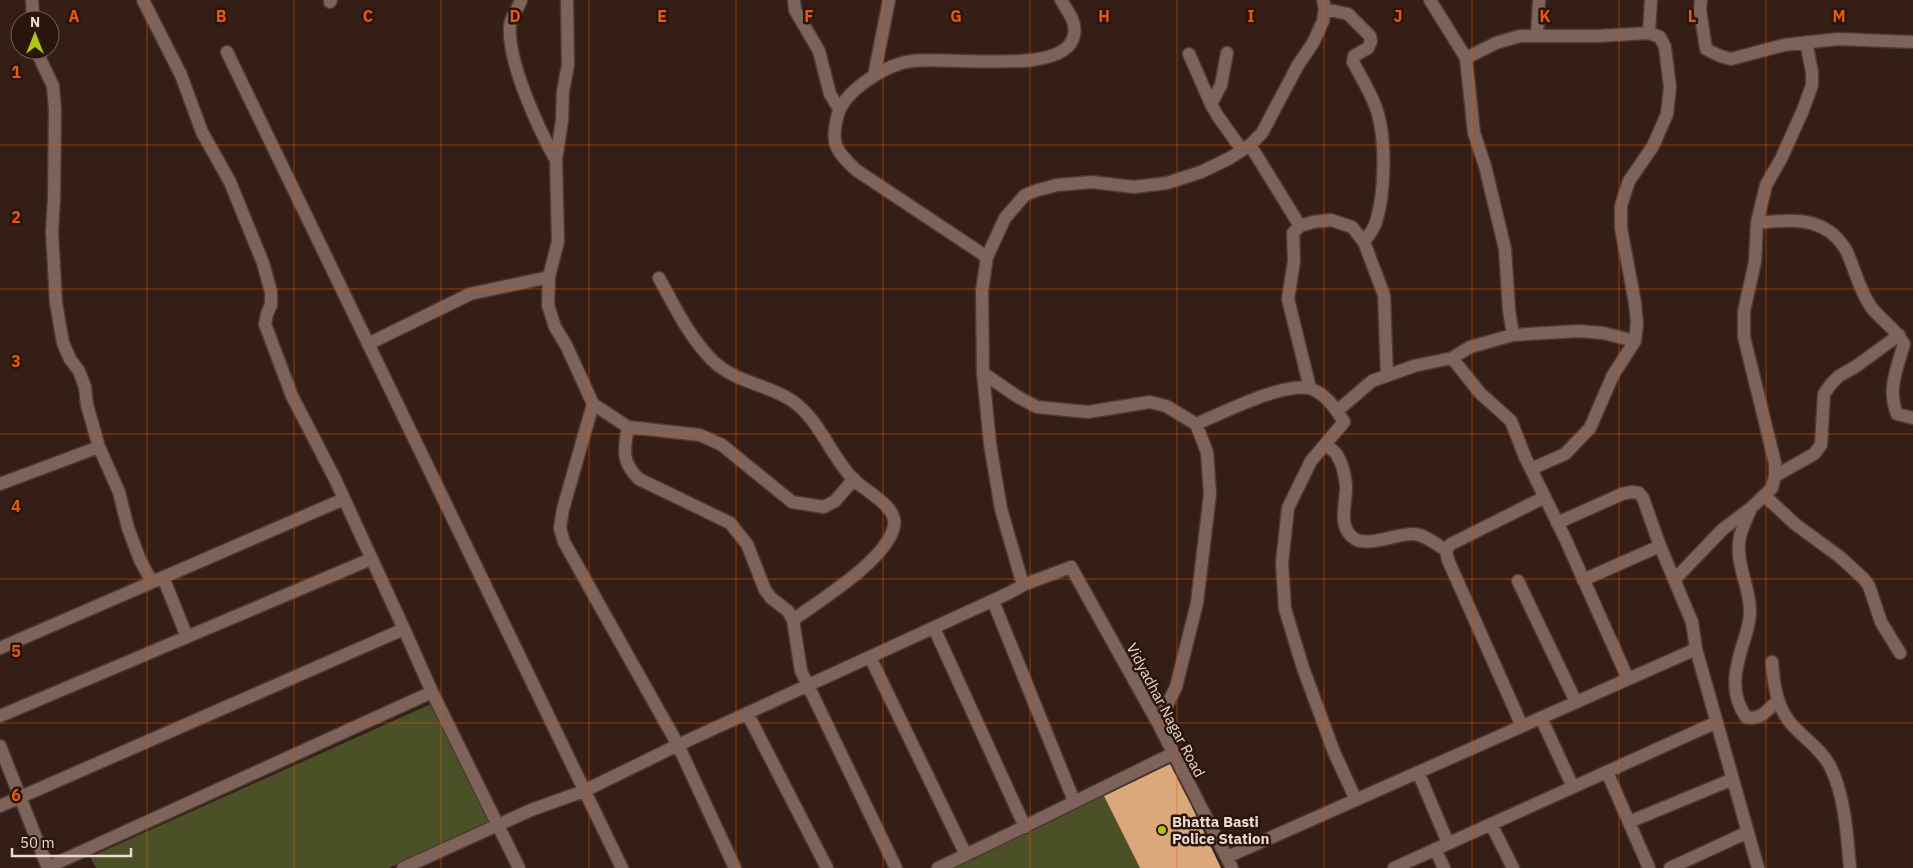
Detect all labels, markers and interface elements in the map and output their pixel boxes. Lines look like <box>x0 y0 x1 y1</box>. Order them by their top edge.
text: A <box>69 6 80 26</box>
text: B <box>216 6 227 26</box>
text: C <box>363 6 373 26</box>
text: D <box>509 6 521 26</box>
text: E <box>657 6 667 26</box>
text: F <box>804 6 814 26</box>
text: G <box>950 6 962 26</box>
text: H <box>1098 6 1110 26</box>
text: I <box>1248 6 1255 26</box>
text: J <box>1394 6 1402 26</box>
text: K <box>1539 6 1551 26</box>
text: L <box>1688 6 1696 26</box>
text: M <box>1832 6 1846 26</box>
north arrow <box>10 10 60 60</box>
text: N <box>30 13 40 31</box>
text: 1 <box>11 62 21 82</box>
text: 2 <box>11 207 21 227</box>
text: 3 <box>11 351 21 371</box>
text: 4 <box>11 496 21 516</box>
street label: Vidyadhar Nagar Road <box>1123 640 1209 780</box>
text: 5 <box>11 641 21 661</box>
text: 6 <box>11 785 21 805</box>
place label: Bhatta Basti Police Station <box>1172 812 1269 848</box>
marker: Bhatta Basti Police Station <box>1156 824 1168 836</box>
scale bar <box>12 826 131 858</box>
text: 50 m <box>20 833 55 852</box>

